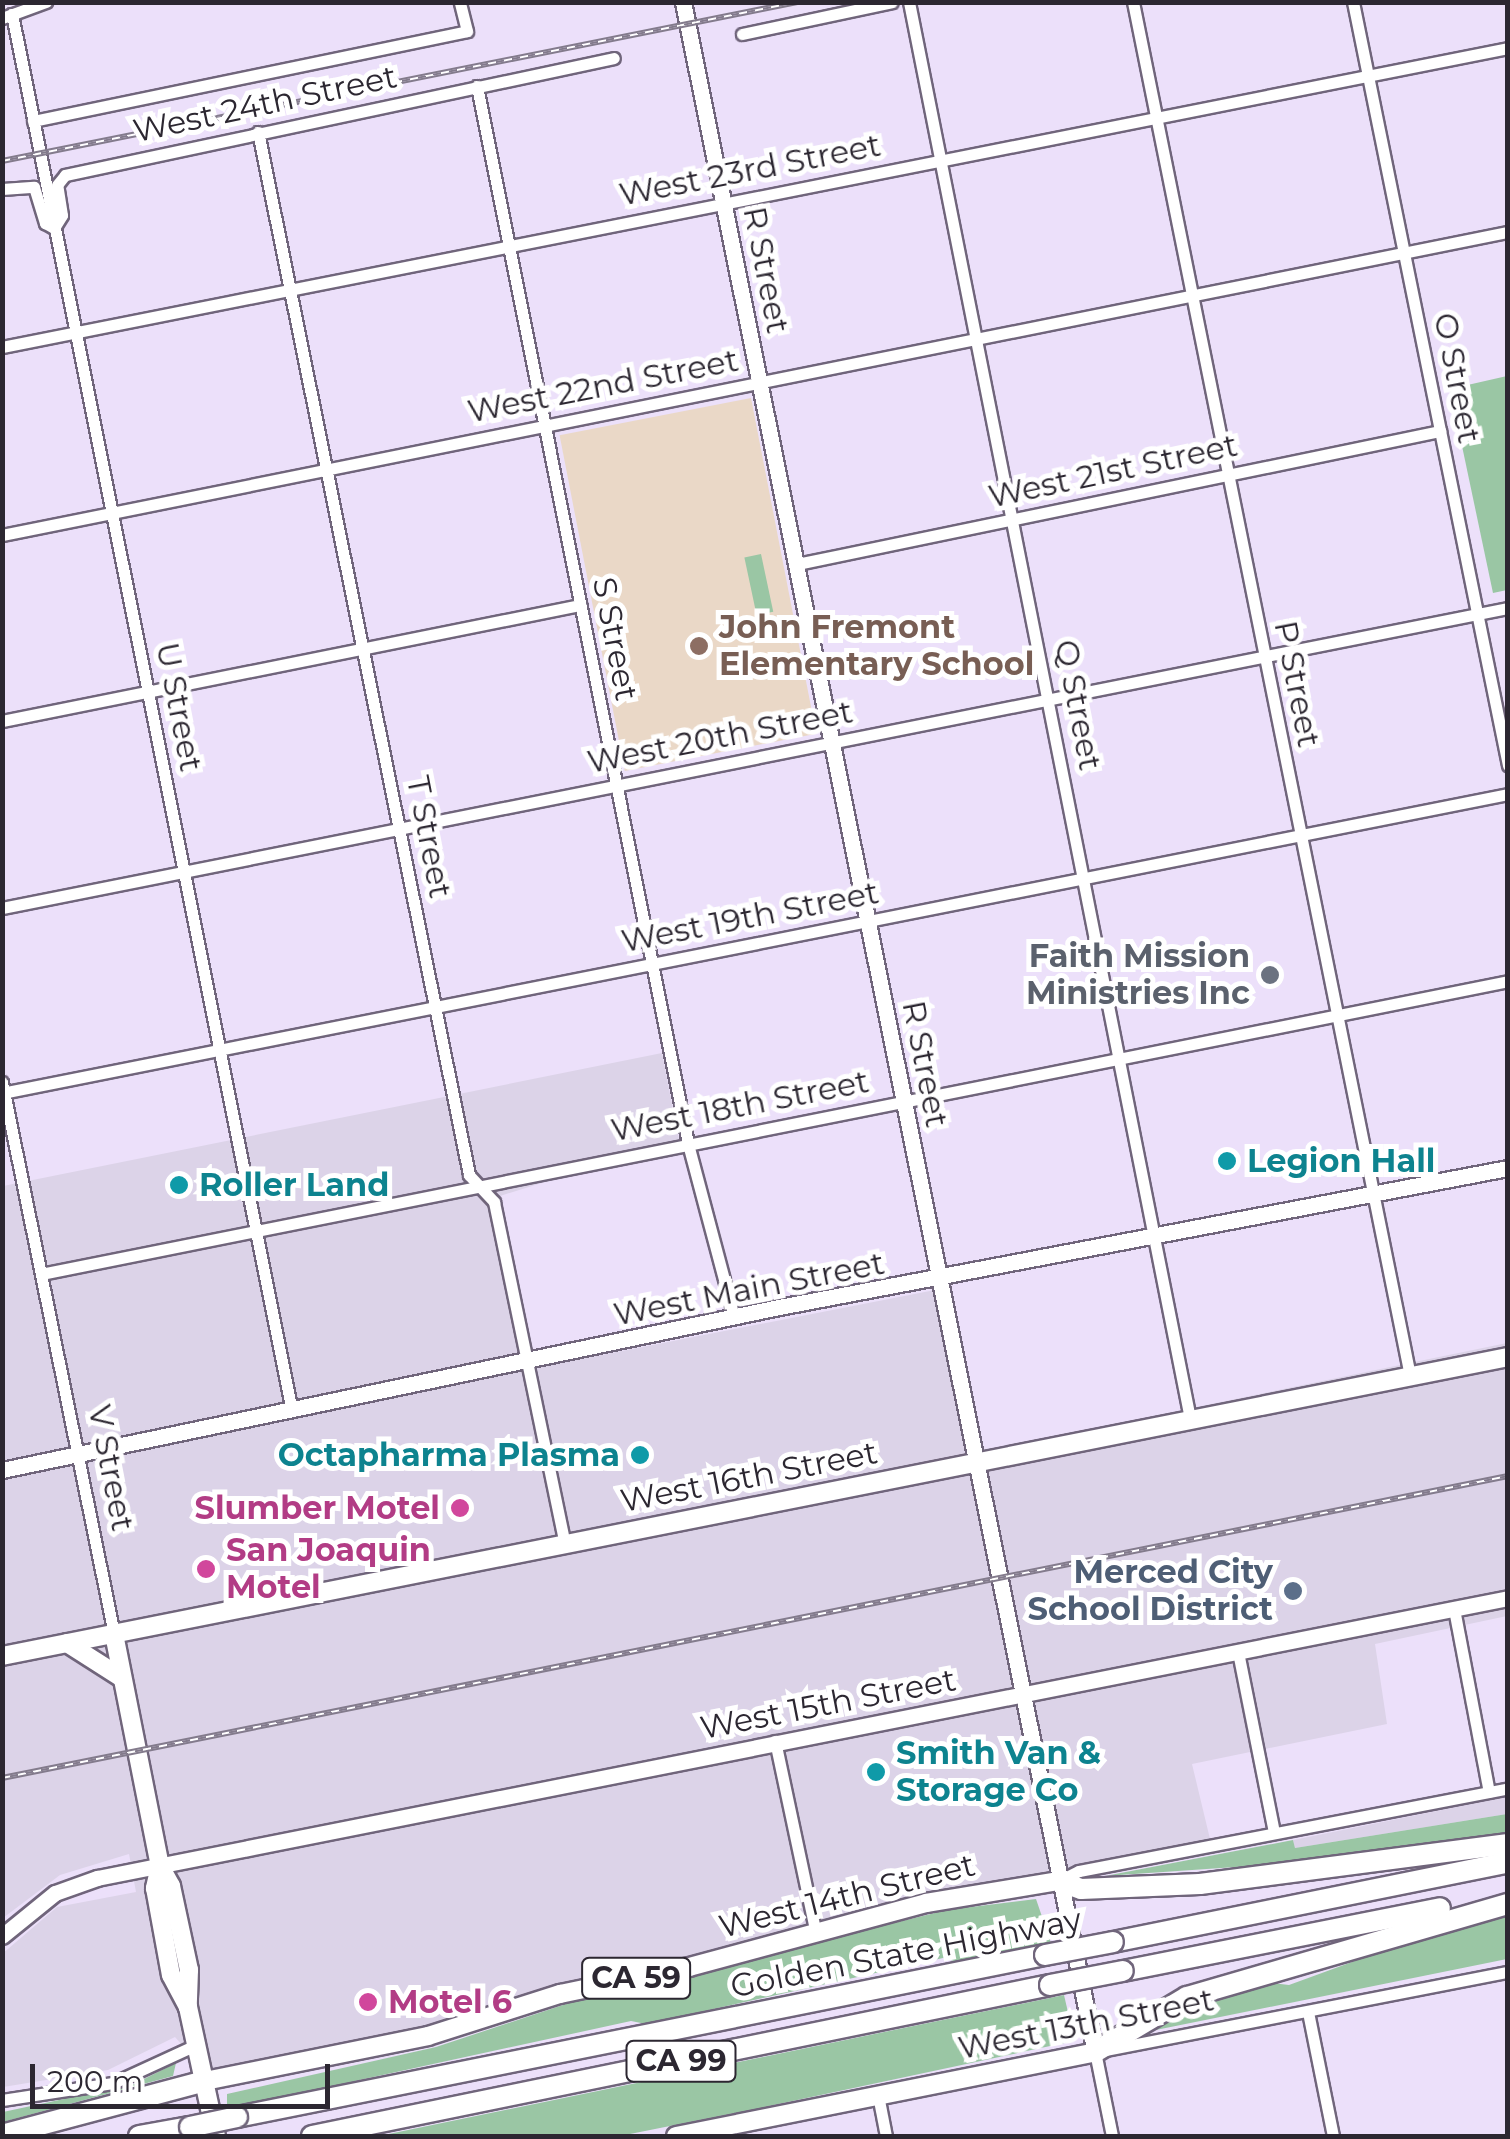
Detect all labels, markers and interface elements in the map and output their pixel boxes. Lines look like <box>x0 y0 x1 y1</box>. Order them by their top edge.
street label: West 24th Street <box>130 57 400 151</box>
street label: West 23rd Street <box>616 126 884 214</box>
street label: R Street <box>735 203 797 337</box>
street label: O Street <box>1426 310 1488 446</box>
street label: West 22nd Street <box>464 341 742 431</box>
street label: West 21st Street <box>985 426 1241 516</box>
street label: S Street <box>584 574 646 704</box>
place label: John Fremont Elementary School <box>719 609 1034 684</box>
street label: P Street <box>1266 617 1328 751</box>
marker: John Fremont Elementary School <box>688 635 710 657</box>
street label: Q Street <box>1047 637 1109 773</box>
street label: U Street <box>148 639 210 775</box>
street label: West 20th Street <box>584 692 856 782</box>
street label: T Street <box>398 773 460 901</box>
street label: West 19th Street <box>618 873 882 961</box>
place label: Faith Mission Ministries Inc <box>1026 938 1250 1013</box>
marker: Faith Mission Ministries Inc <box>1259 964 1281 986</box>
street label: R Street <box>894 997 956 1131</box>
street label: West 18th Street <box>608 1062 872 1150</box>
place label: Legion Hall <box>1247 1142 1435 1180</box>
marker: Legion Hall <box>1216 1150 1238 1172</box>
place label: Roller Land <box>199 1166 389 1204</box>
marker: Roller Land <box>168 1174 190 1196</box>
street label: West Main Street <box>610 1244 888 1334</box>
street label: V Street <box>80 1402 142 1534</box>
street label: West 16th Street <box>617 1433 881 1521</box>
place label: Octapharma Plasma <box>278 1436 620 1474</box>
marker: Octapharma Plasma <box>629 1444 651 1466</box>
place label: Slumber Motel <box>195 1489 440 1527</box>
marker: Slumber Motel <box>449 1497 471 1519</box>
place label: San Joaquin Motel <box>226 1532 431 1607</box>
place label: Merced City School District <box>1028 1554 1273 1629</box>
marker: San Joaquin Motel <box>195 1558 217 1580</box>
marker: Merced City School District <box>1282 1580 1304 1602</box>
street label: West 15th Street <box>697 1660 959 1748</box>
place label: Smith Van & Storage Co <box>896 1735 1101 1810</box>
marker: Smith Van & Storage Co <box>865 1761 887 1783</box>
street label: West 14th Street <box>715 1846 979 1946</box>
street label: Golden State Highway <box>727 1900 1085 2006</box>
road number: CA 59 <box>581 1953 691 2003</box>
street label: West 13th Street <box>955 1980 1217 2068</box>
place label: Motel 6 <box>388 1983 512 2021</box>
marker: Motel 6 <box>357 1991 379 2013</box>
road number: CA 99 <box>624 2036 738 2086</box>
scale bar <box>35 2044 335 2106</box>
text: 200 m <box>47 2063 143 2100</box>

